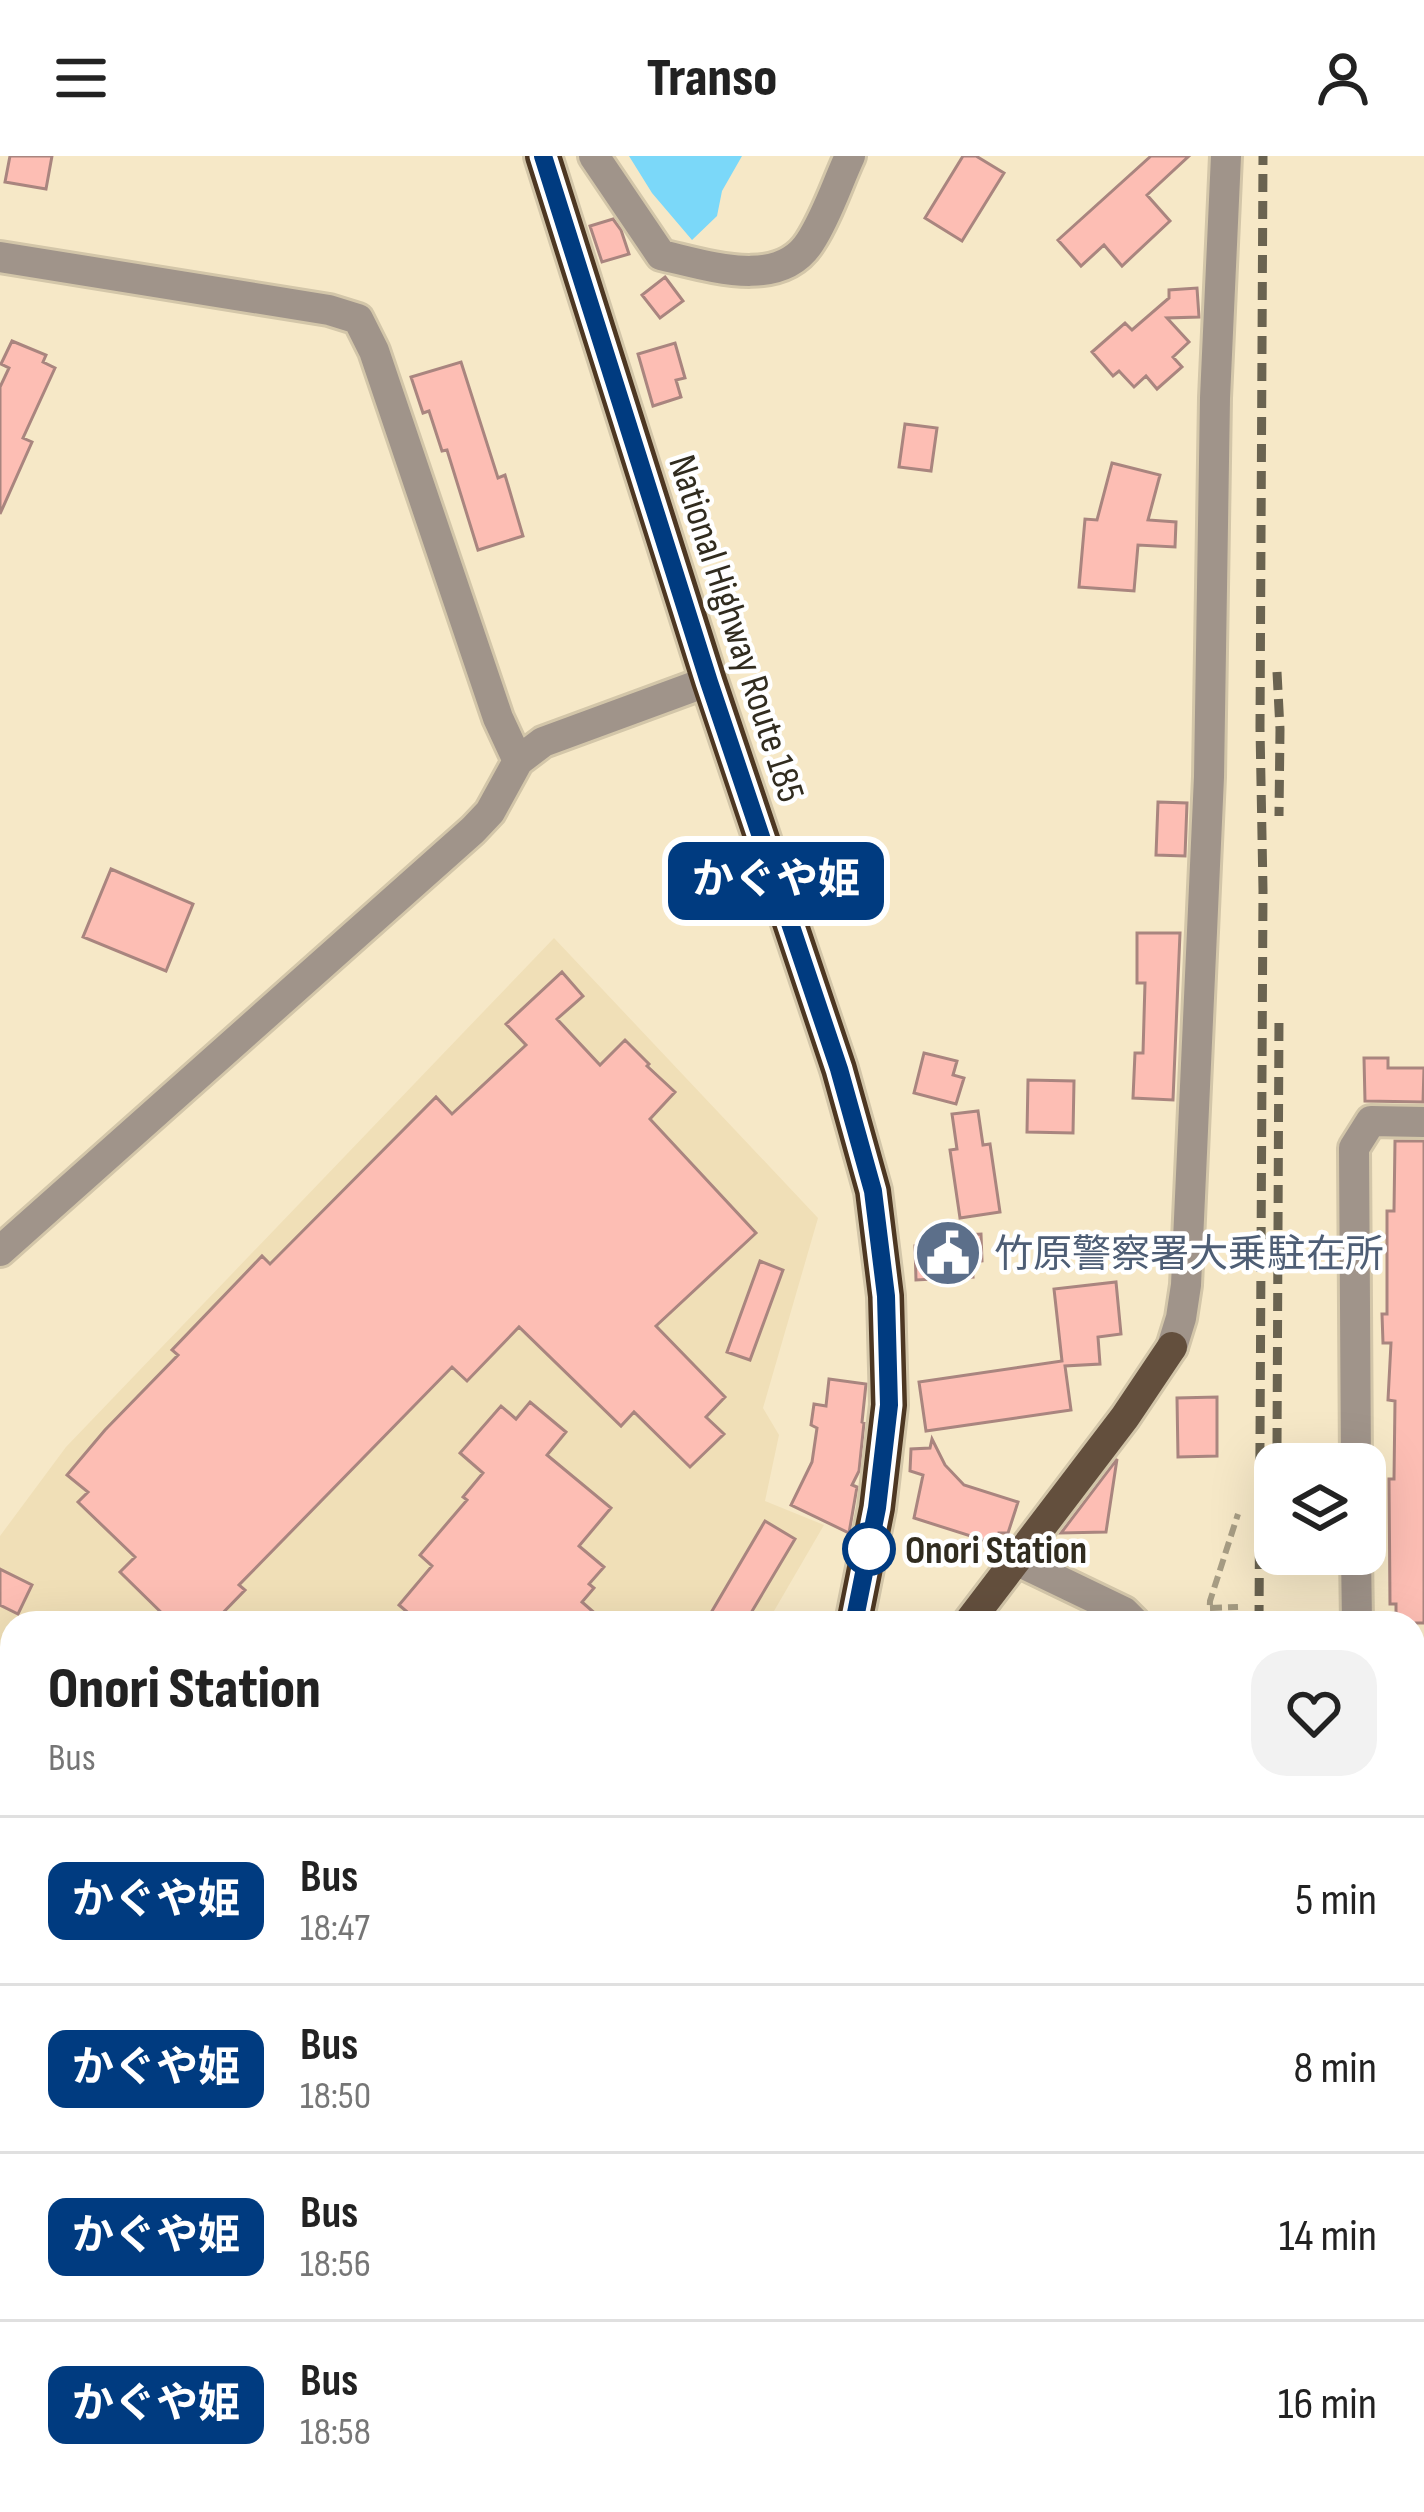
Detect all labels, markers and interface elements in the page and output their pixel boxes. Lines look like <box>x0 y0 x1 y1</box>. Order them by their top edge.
icon: menu <box>48 45 114 111</box>
icon: person <box>1310 45 1376 111</box>
text: Transo <box>647 46 777 111</box>
street label: National Highway Route 185 <box>657 449 814 808</box>
line badge: かぐや姫 <box>692 842 860 920</box>
text: かぐや姫 <box>692 855 860 906</box>
public building icon: 竹原警察署大乗駐在所 <box>913 1218 983 1288</box>
place label: 竹原警察署大乗駐在所 <box>994 1232 1384 1279</box>
map controls <box>1254 1443 1386 1575</box>
button: layers <box>1254 1443 1386 1575</box>
marker: Onori Station <box>844 1524 894 1574</box>
place label: Onori Station <box>905 1528 1087 1575</box>
button: heart <box>1251 1650 1377 1776</box>
text: Onori Station <box>48 1656 321 1724</box>
text: Bus <box>48 1735 96 1782</box>
text: Bus <box>300 1850 358 1905</box>
text: 5 min <box>1295 1873 1377 1928</box>
text: かぐや姫 <box>72 1875 240 1926</box>
text: 18:47 <box>300 1905 370 1952</box>
text: Bus <box>300 2018 358 2073</box>
text: 8 min <box>1294 2041 1377 2096</box>
text: かぐや姫 <box>72 2043 240 2094</box>
text: 18:50 <box>300 2073 371 2120</box>
text: Bus <box>300 2186 358 2241</box>
text: 14 min <box>1279 2209 1377 2264</box>
text: かぐや姫 <box>72 2211 240 2262</box>
text: 18:56 <box>300 2241 371 2288</box>
text: Bus <box>300 2354 358 2409</box>
text: 16 min <box>1278 2377 1377 2432</box>
text: かぐや姫 <box>72 2379 240 2430</box>
text: 18:58 <box>300 2409 371 2456</box>

